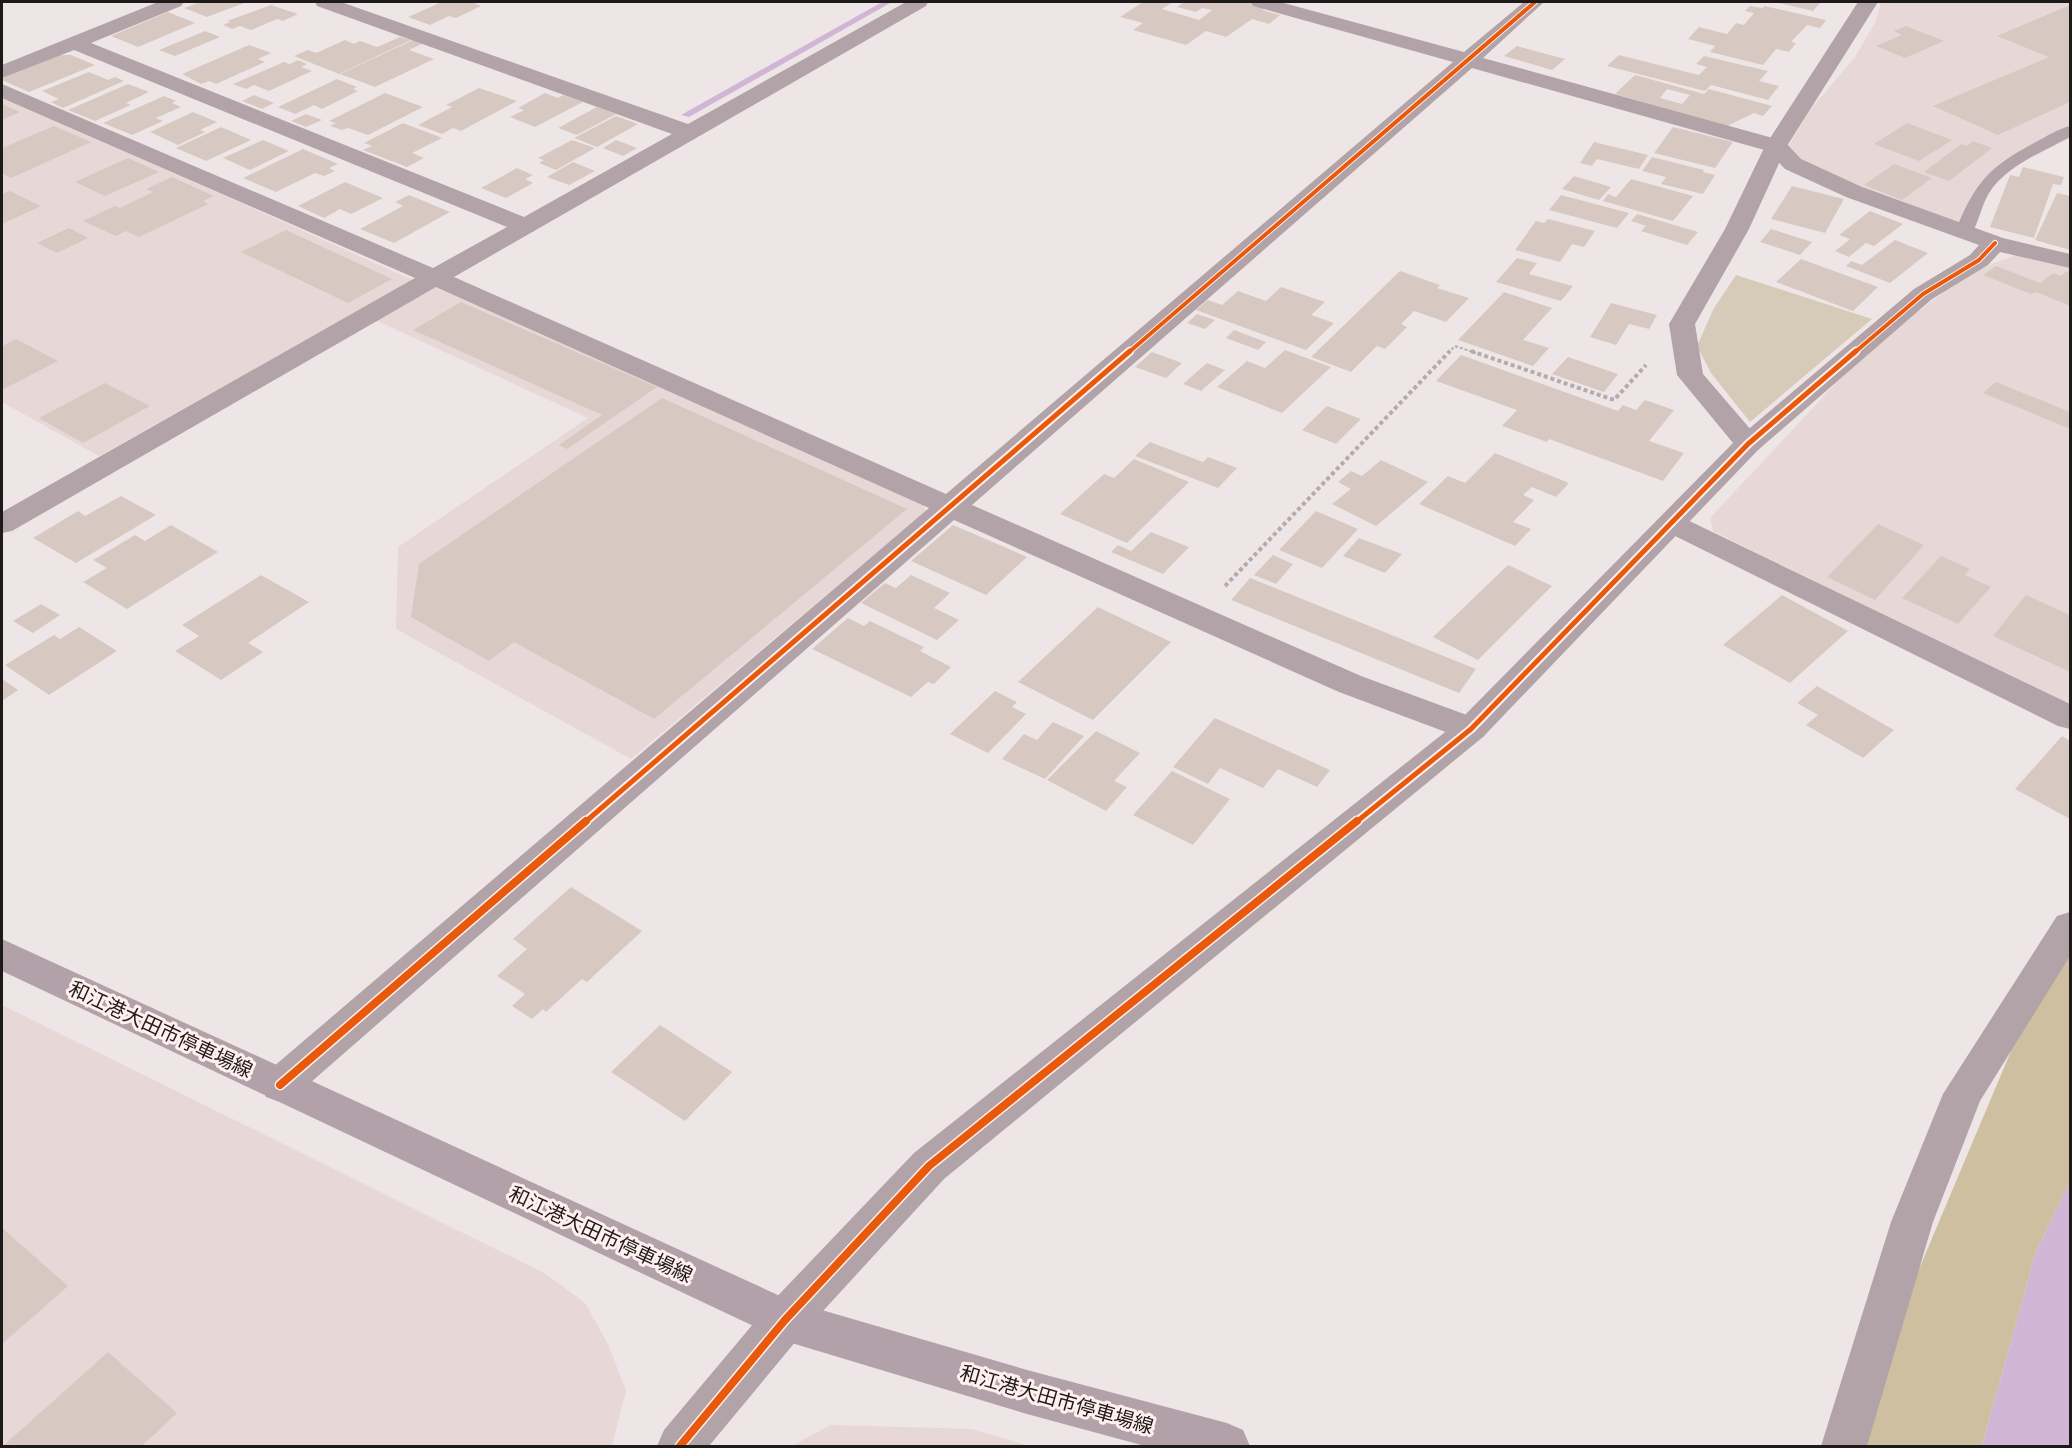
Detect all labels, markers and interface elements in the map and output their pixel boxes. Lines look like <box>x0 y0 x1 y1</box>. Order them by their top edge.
street label: 和江港大田市停車場線 <box>64 973 258 1085</box>
street label: 和江港大田市停車場線 <box>504 1178 698 1290</box>
street label: 和江港大田市停車場線 <box>957 1357 1157 1441</box>

